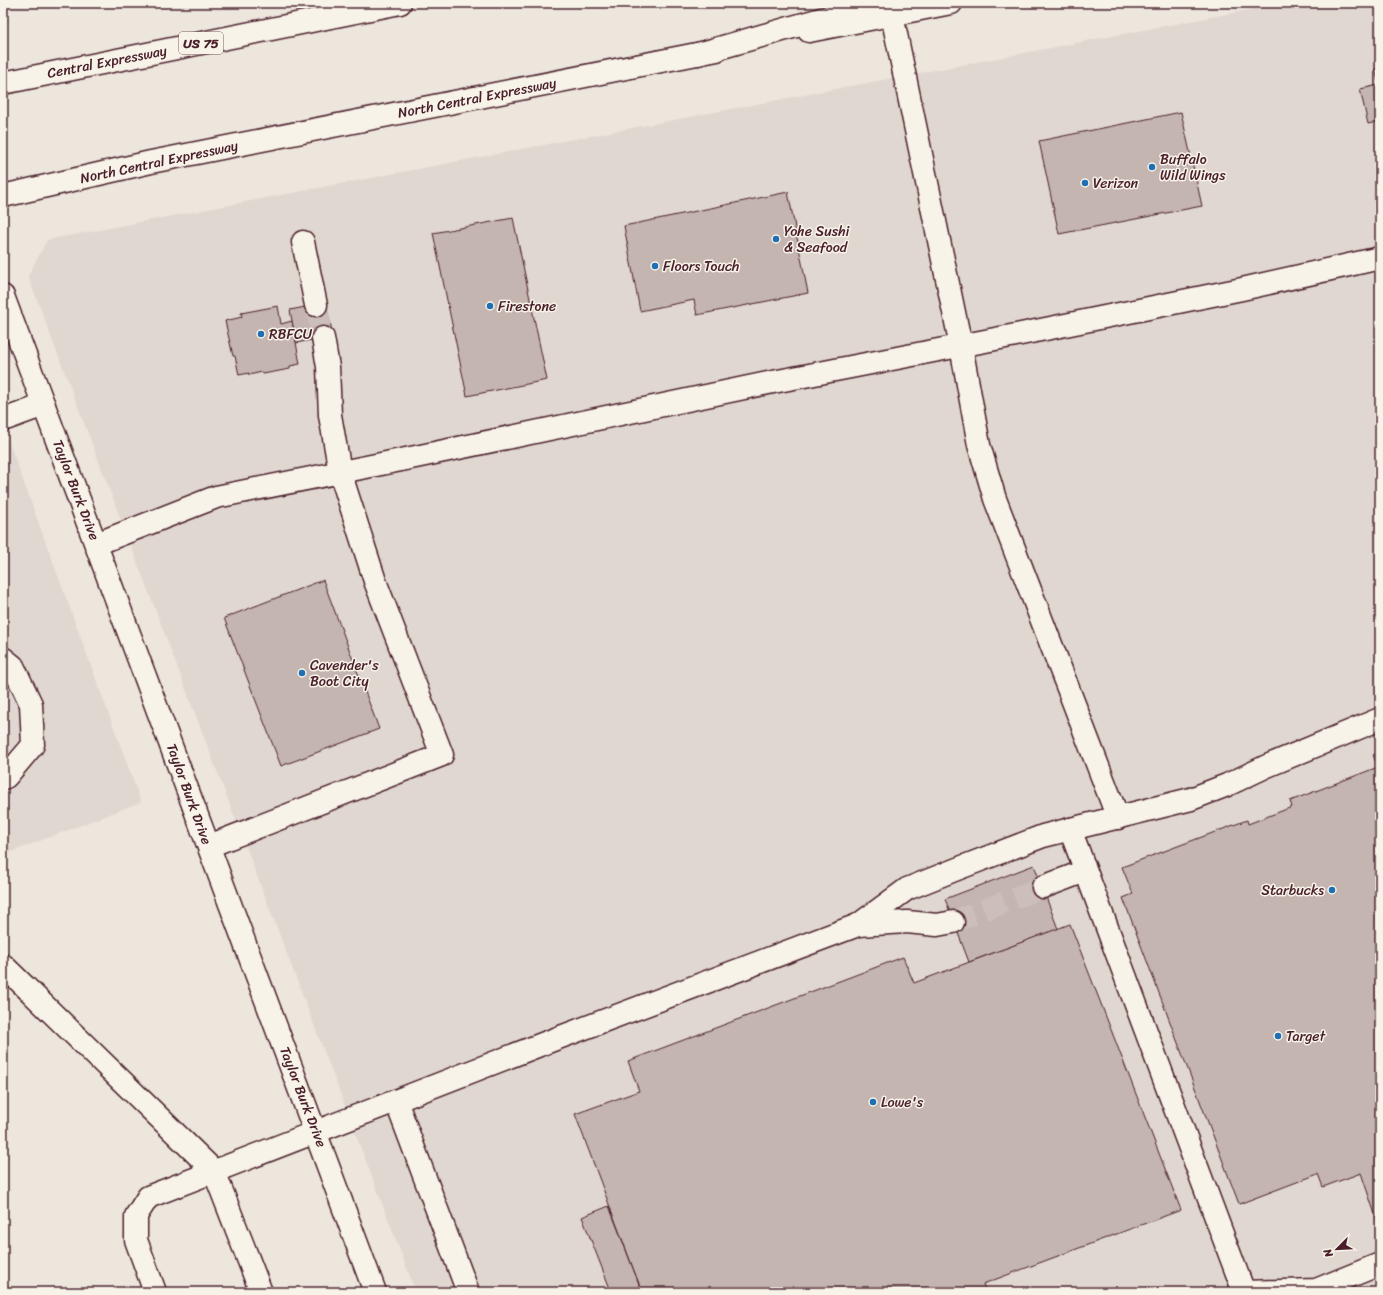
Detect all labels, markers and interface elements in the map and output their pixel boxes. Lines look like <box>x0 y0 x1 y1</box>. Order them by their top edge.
road number: US 75 <box>179 32 223 54</box>
street label: Central Expressway <box>45 38 170 86</box>
street label: North Central Expressway <box>396 70 559 126</box>
street label: North Central Expressway <box>78 133 241 191</box>
place label: Buffalo Wild Wings <box>1160 147 1226 188</box>
marker: Buffalo Wild Wings <box>1147 162 1157 172</box>
place label: Verizon <box>1093 171 1139 196</box>
marker: Verizon <box>1080 178 1090 188</box>
place label: Yohe Sushi & Seafood <box>784 219 851 260</box>
marker: Yohe Sushi & Seafood <box>771 234 781 244</box>
place label: Floors Touch <box>663 254 739 279</box>
marker: Floors Touch <box>650 261 660 271</box>
place label: Firestone <box>498 294 556 319</box>
marker: Firestone <box>485 301 495 311</box>
place label: RBFCU <box>269 322 313 347</box>
marker: RBFCU <box>256 329 266 339</box>
street label: Taylor Burk Drive <box>45 436 107 544</box>
place label: Cavender's Boot City <box>310 653 379 694</box>
marker: Cavender's Boot City <box>297 668 307 678</box>
street label: Taylor Burk Drive <box>159 740 219 848</box>
place label: Starbucks <box>1261 878 1324 903</box>
marker: Starbucks <box>1327 885 1337 895</box>
place label: Target <box>1286 1024 1327 1049</box>
marker: Target <box>1273 1031 1283 1041</box>
street label: Taylor Burk Drive <box>272 1043 334 1151</box>
place label: Lowe's <box>881 1090 924 1115</box>
marker: Lowe's <box>868 1097 878 1107</box>
north arrow <box>1317 1229 1357 1269</box>
text: N <box>1318 1245 1339 1261</box>

